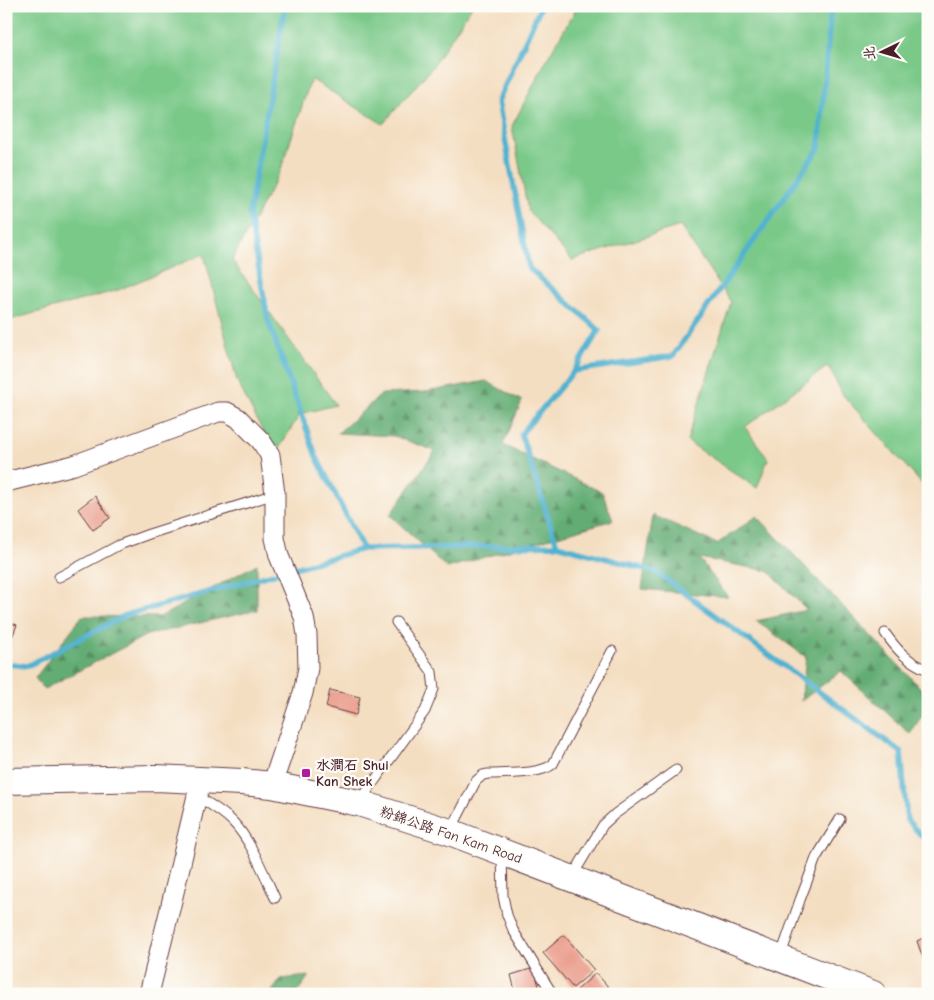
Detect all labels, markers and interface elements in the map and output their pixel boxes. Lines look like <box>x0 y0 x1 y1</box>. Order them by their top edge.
north arrow <box>856 28 906 78</box>
text: 北 <box>860 45 879 61</box>
place label: 水澗石 Shui Kan Shek <box>316 757 389 790</box>
marker: 水澗石 Shui Kan Shek <box>300 767 312 779</box>
street label: 粉錦公路 Fan Kam Road <box>378 803 524 867</box>

